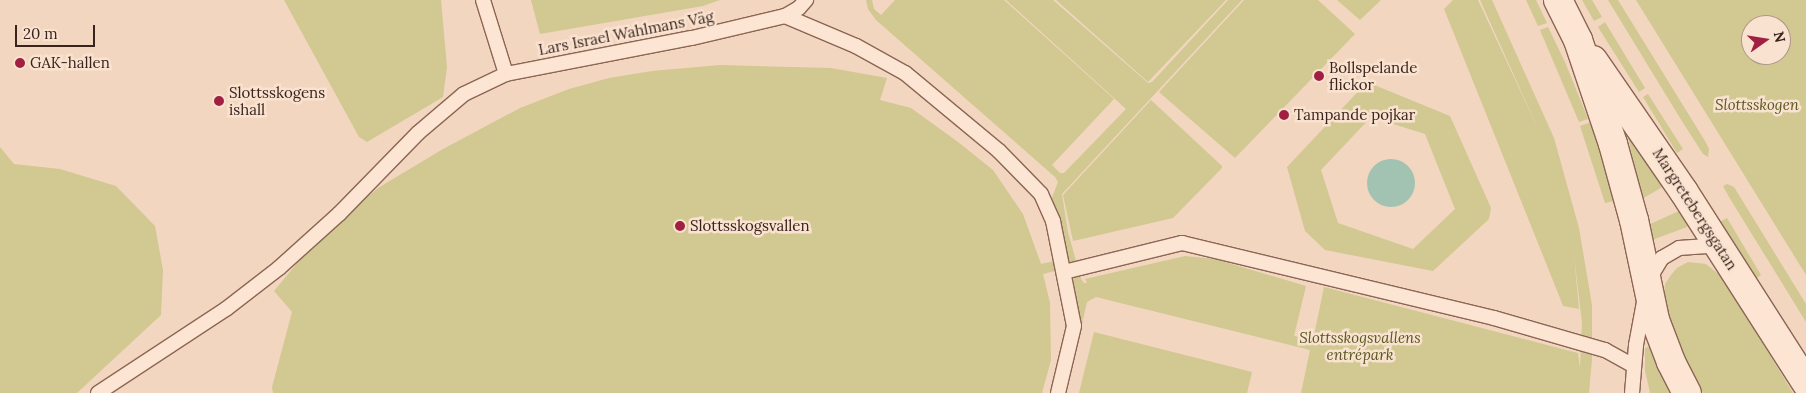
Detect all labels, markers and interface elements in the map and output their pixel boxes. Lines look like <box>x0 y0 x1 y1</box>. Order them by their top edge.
street label: Lars Israel Wahlmans Väg <box>537 7 715 59</box>
scale bar <box>18 15 98 47</box>
north arrow <box>1741 15 1791 65</box>
text: 20 m <box>23 24 58 43</box>
text: N <box>1770 30 1790 44</box>
place label: GAK-hallen <box>30 54 110 72</box>
marker: GAK-hallen <box>14 57 26 69</box>
place label: Bollspelande flickor <box>1329 58 1417 93</box>
marker: Bollspelande flickor <box>1313 70 1325 82</box>
place label: Slottsskogens ishall <box>229 83 325 118</box>
marker: Slottsskogens ishall <box>213 95 225 107</box>
park label: Slottsskogen <box>1715 96 1799 114</box>
place label: Tampande pojkar <box>1294 106 1415 124</box>
marker: Tampande pojkar <box>1278 109 1290 121</box>
street label: Margretebergsgatan <box>1649 145 1741 273</box>
place label: Slottsskogsvallen <box>690 217 810 235</box>
marker: Slottsskogsvallen <box>674 220 686 232</box>
park label: Slottsskogsvallens entrépark <box>1299 328 1421 363</box>

